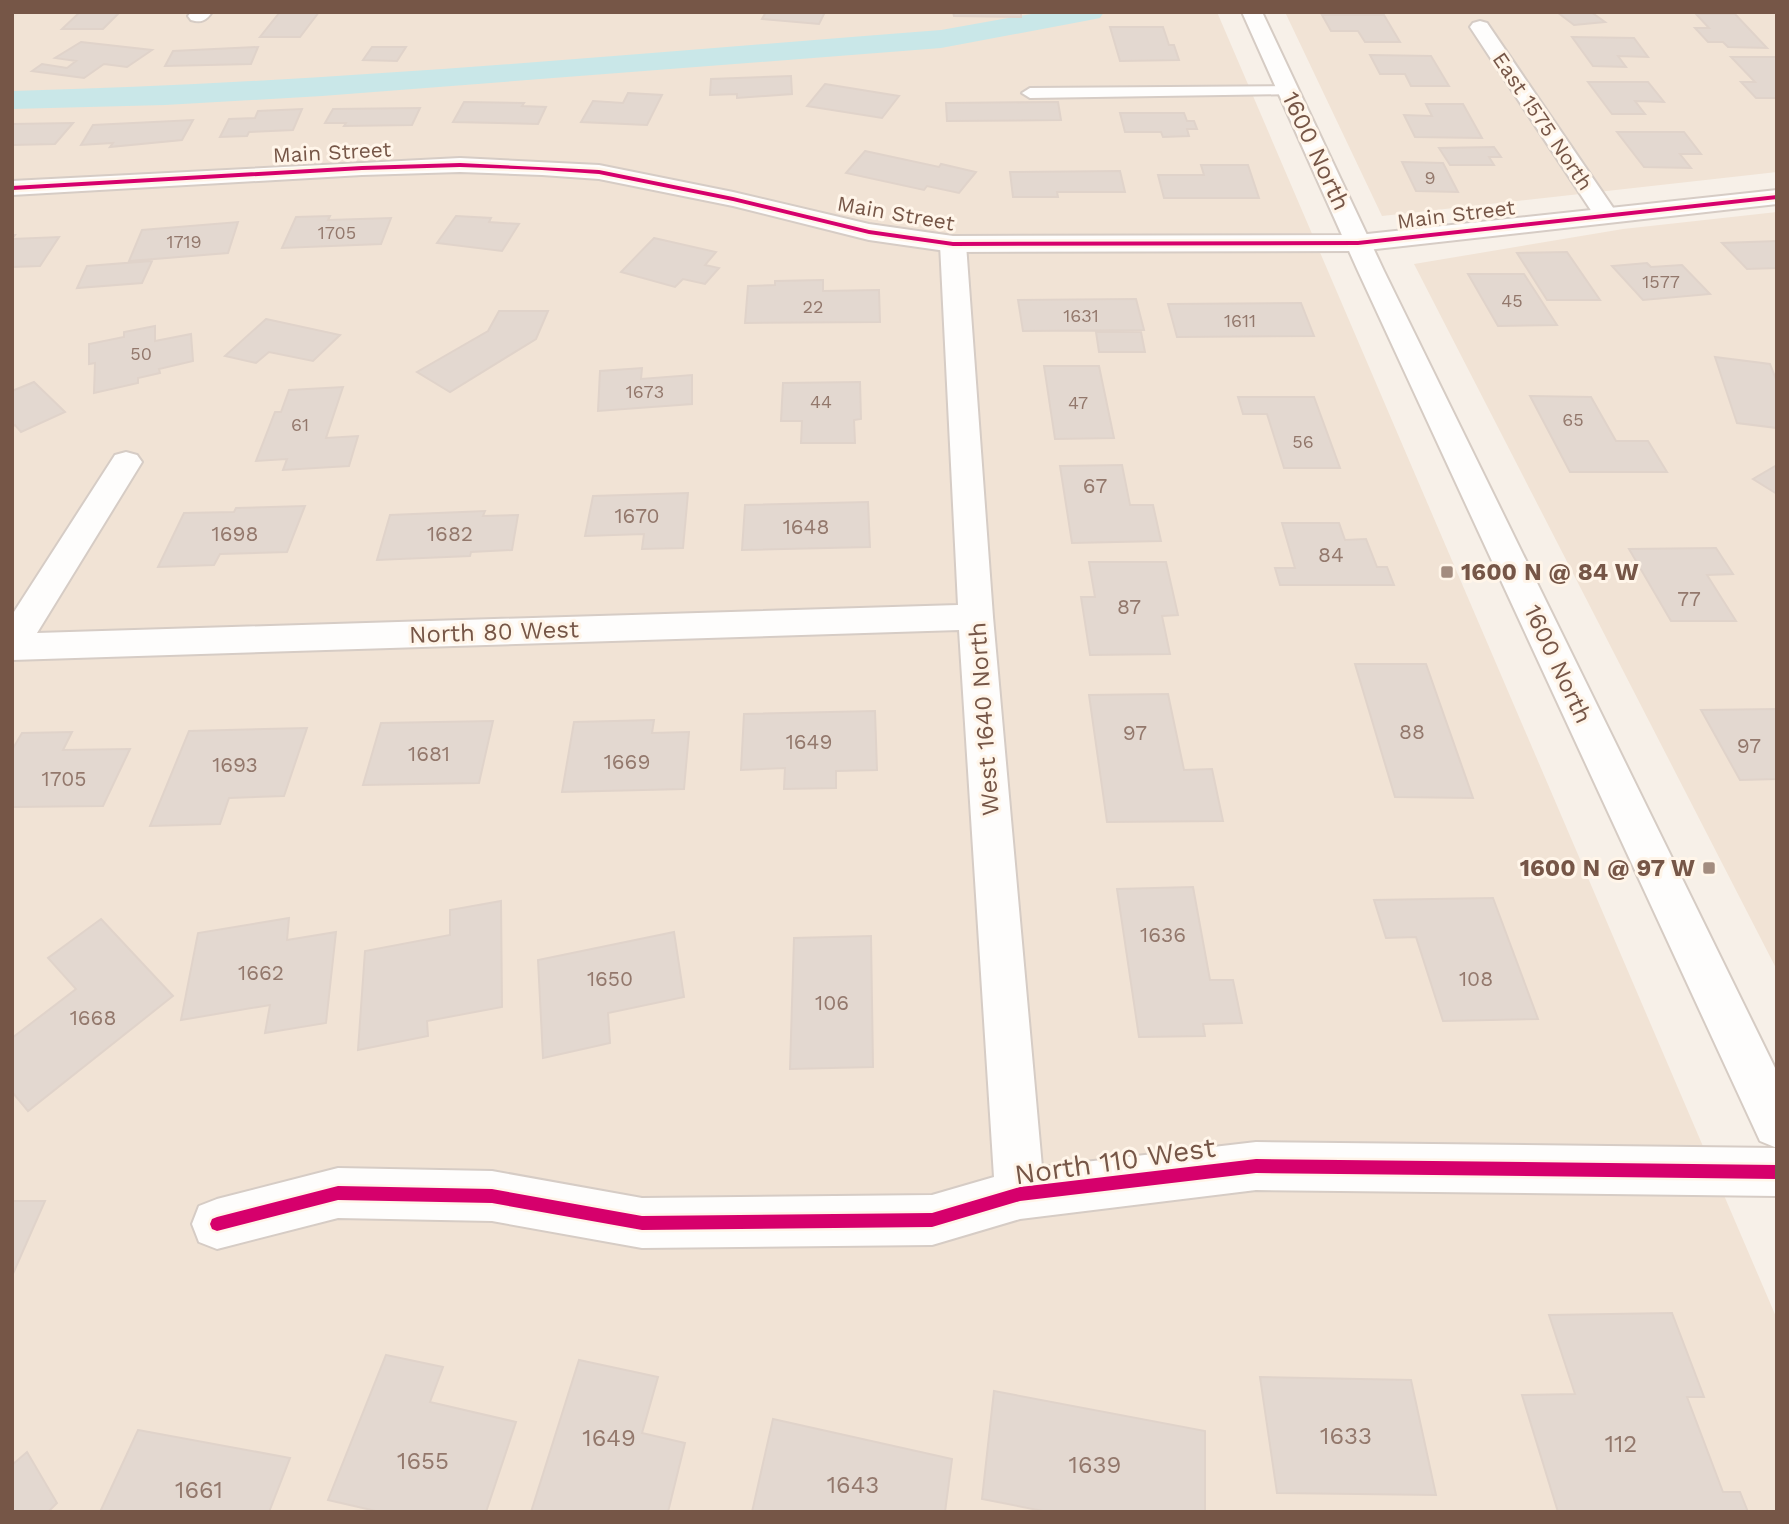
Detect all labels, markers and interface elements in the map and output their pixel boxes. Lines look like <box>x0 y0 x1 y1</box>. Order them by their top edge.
street label: East 1575 North <box>1488 47 1598 195</box>
street label: 1600 North <box>1276 87 1356 215</box>
street label: Main Street <box>272 136 392 168</box>
house number: 9 <box>1424 167 1436 188</box>
street label: Main Street <box>835 190 957 236</box>
street label: Main Street <box>1396 194 1517 234</box>
house number: 1705 <box>318 222 356 243</box>
house number: 1719 <box>166 231 202 252</box>
house number: 1577 <box>1642 271 1680 292</box>
house number: 45 <box>1501 290 1523 311</box>
house number: 22 <box>803 296 824 317</box>
house number: 1631 <box>1063 305 1099 326</box>
house number: 1611 <box>1224 310 1256 331</box>
house number: 50 <box>130 343 152 364</box>
house number: 1673 <box>626 381 664 402</box>
house number: 44 <box>810 391 832 412</box>
house number: 47 <box>1068 392 1088 413</box>
house number: 65 <box>1562 409 1584 430</box>
house number: 61 <box>291 414 309 435</box>
house number: 56 <box>1292 431 1314 452</box>
house number: 67 <box>1083 473 1107 498</box>
house number: 1670 <box>614 503 660 528</box>
house number: 1648 <box>783 514 829 539</box>
house number: 1698 <box>212 521 258 546</box>
house number: 1682 <box>427 521 473 546</box>
house number: 84 <box>1318 542 1344 567</box>
place label: 1600 N @ 84 W <box>1461 558 1639 586</box>
marker: 1600 N @ 84 W <box>1439 564 1455 580</box>
house number: 77 <box>1677 586 1701 611</box>
house number: 87 <box>1117 594 1141 619</box>
street label: 1600 North <box>1518 600 1598 728</box>
street label: North 80 West <box>409 615 579 649</box>
street label: West 1640 North <box>963 621 1005 817</box>
house number: 88 <box>1399 719 1425 744</box>
house number: 97 <box>1123 720 1147 745</box>
house number: 1649 <box>786 729 832 754</box>
house number: 97 <box>1737 733 1761 758</box>
house number: 1681 <box>408 741 450 766</box>
house number: 1669 <box>604 749 650 774</box>
house number: 1693 <box>212 752 258 777</box>
house number: 1705 <box>42 766 86 791</box>
place label: 1600 N @ 97 W <box>1520 854 1695 882</box>
marker: 1600 N @ 97 W <box>1701 860 1717 876</box>
house number: 1636 <box>1140 922 1186 947</box>
house number: 1662 <box>238 960 284 985</box>
house number: 1650 <box>587 966 633 991</box>
house number: 108 <box>1459 966 1493 991</box>
house number: 106 <box>815 990 849 1015</box>
house number: 1668 <box>70 1005 116 1030</box>
street label: North 110 West <box>1012 1131 1218 1191</box>
house number: 1633 <box>1320 1422 1372 1450</box>
house number: 1649 <box>582 1424 636 1452</box>
house number: 112 <box>1605 1430 1637 1458</box>
house number: 1655 <box>397 1447 449 1475</box>
house number: 1639 <box>1069 1451 1121 1479</box>
house number: 1643 <box>827 1471 879 1499</box>
house number: 1661 <box>175 1476 223 1504</box>

